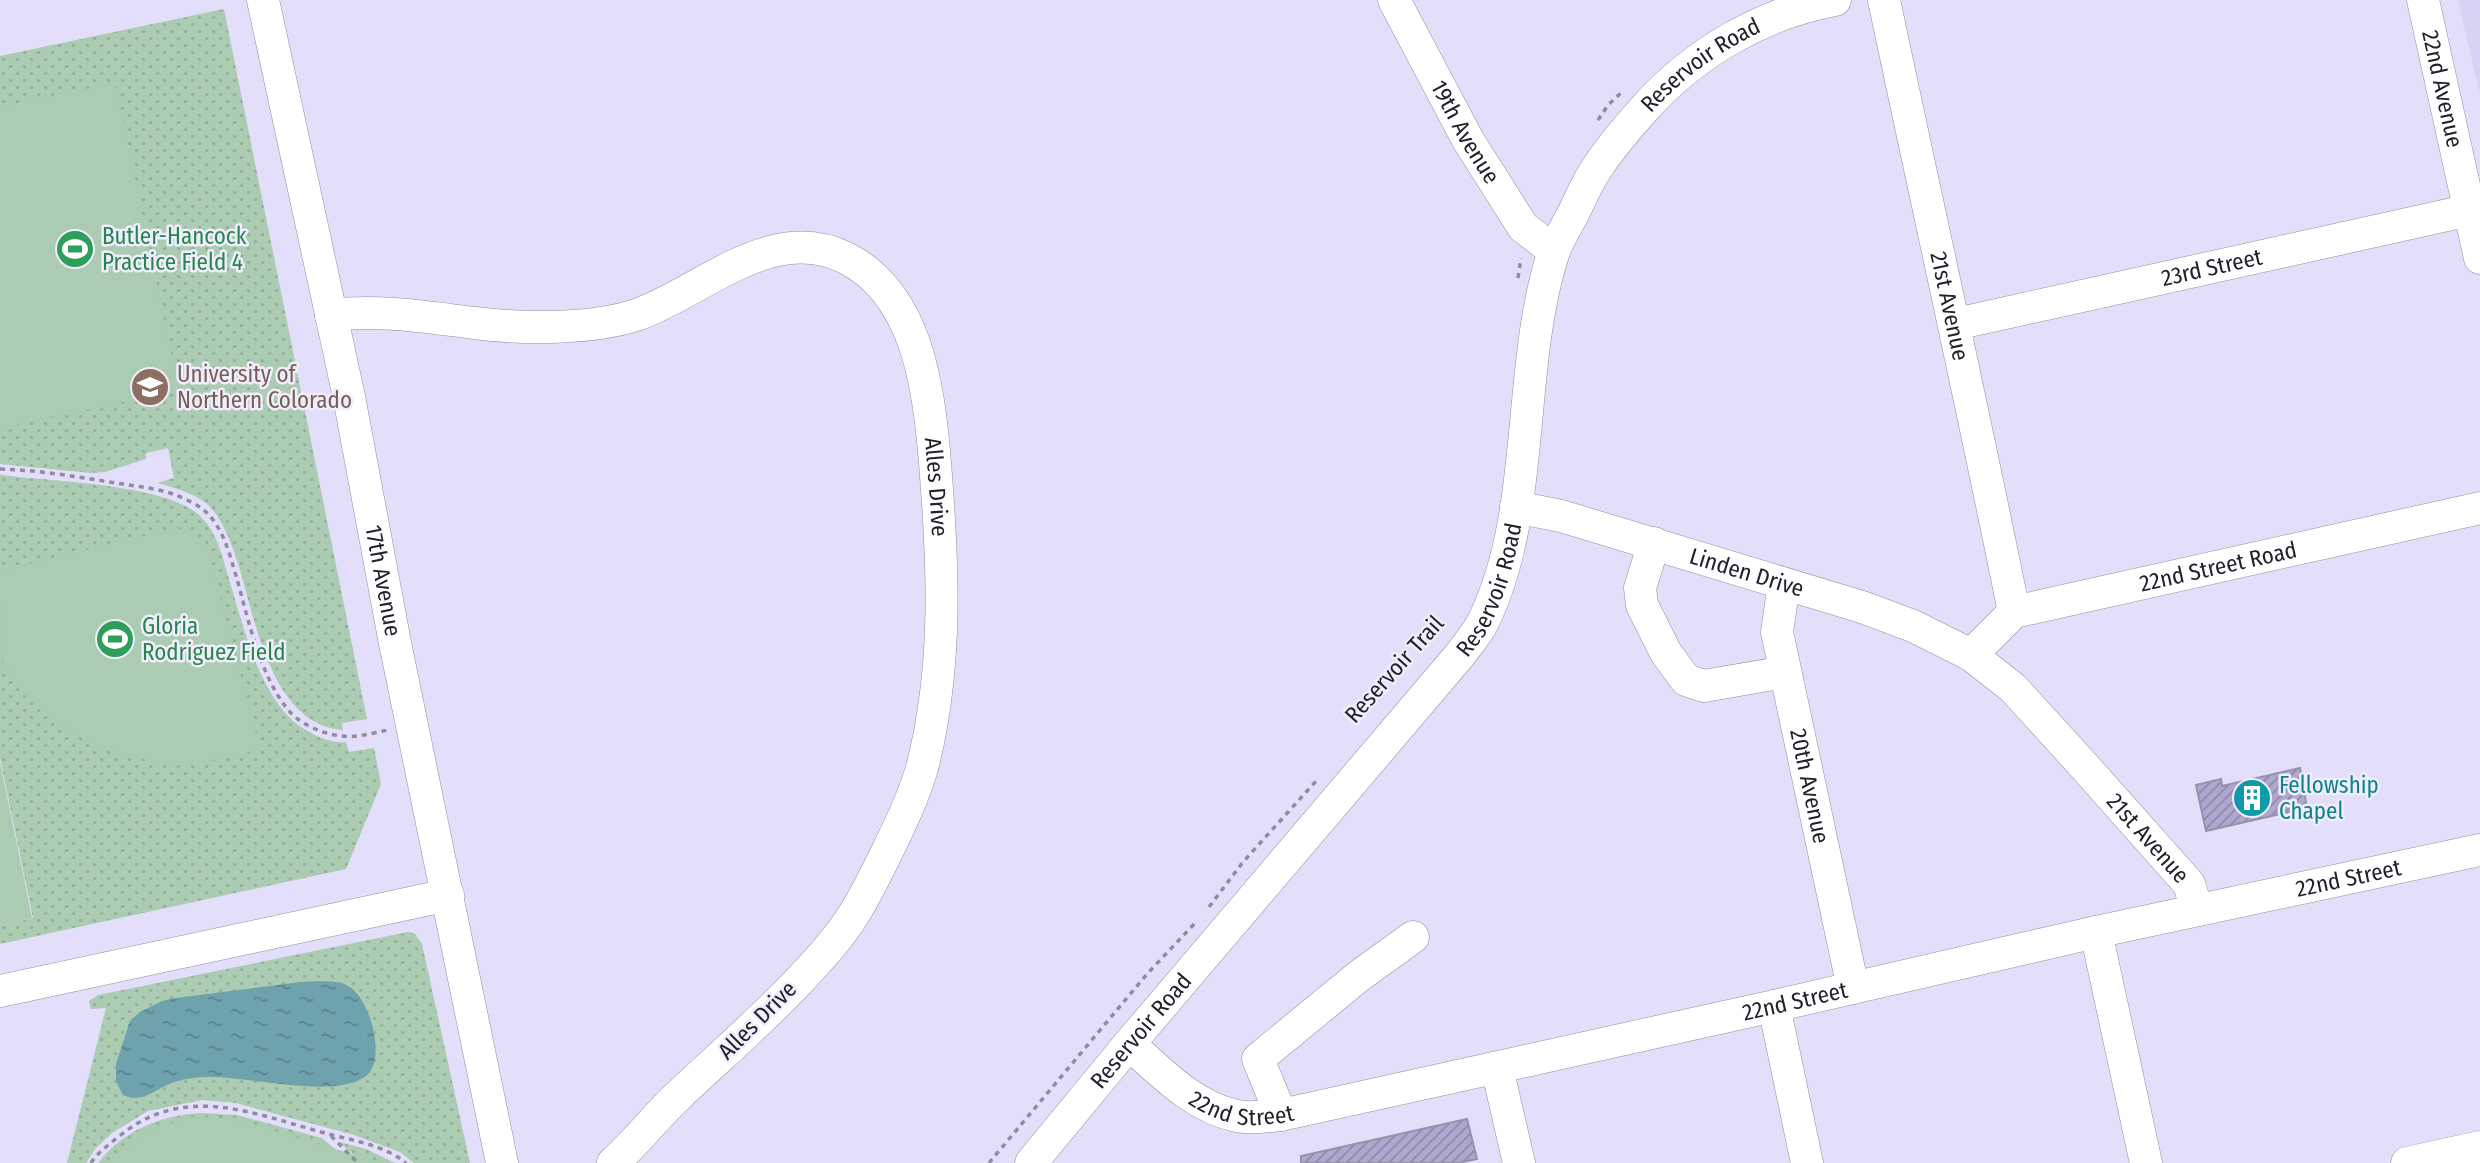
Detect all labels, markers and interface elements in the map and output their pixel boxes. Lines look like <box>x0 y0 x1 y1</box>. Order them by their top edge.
street label: Reservoir Road <box>1635 12 1765 118</box>
street label: 22nd Avenue <box>2416 28 2469 150</box>
street label: 19th Avenue <box>1425 75 1506 189</box>
place label: Butler-Hancock Practice Field 4 <box>102 222 247 276</box>
sports icon: Butler-Hancock Practice Field 4 <box>54 228 96 270</box>
street label: 23rd Street <box>2159 242 2265 292</box>
street label: 21st Avenue <box>1924 249 1975 363</box>
place label: University of Northern Colorado <box>177 360 352 414</box>
school or university icon: University of Northern Colorado <box>129 366 171 408</box>
street label: Alles Drive <box>919 436 954 537</box>
street label: Reservoir Road <box>1450 521 1527 662</box>
street label: 17th Avenue <box>359 523 407 638</box>
street label: 22nd Street Road <box>2137 535 2299 598</box>
street label: Linden Drive <box>1686 542 1807 603</box>
street label: Reservoir Trail <box>1339 610 1449 728</box>
place label: Gloria Rodriguez Field <box>142 612 286 666</box>
sports icon: Gloria Rodriguez Field <box>94 618 136 660</box>
street label: 20th Avenue <box>1784 726 1836 846</box>
place label: Fellowship Chapel <box>2279 771 2379 825</box>
building icon: Fellowship Chapel <box>2231 777 2273 819</box>
street label: 21st Avenue <box>2101 787 2195 889</box>
street label: 22nd Street <box>2293 853 2404 903</box>
street label: Reservoir Road <box>1084 967 1197 1094</box>
street label: Alles Drive <box>712 975 802 1065</box>
street label: 22nd Street <box>1740 975 1851 1027</box>
street label: 22nd Street <box>1184 1085 1297 1131</box>

